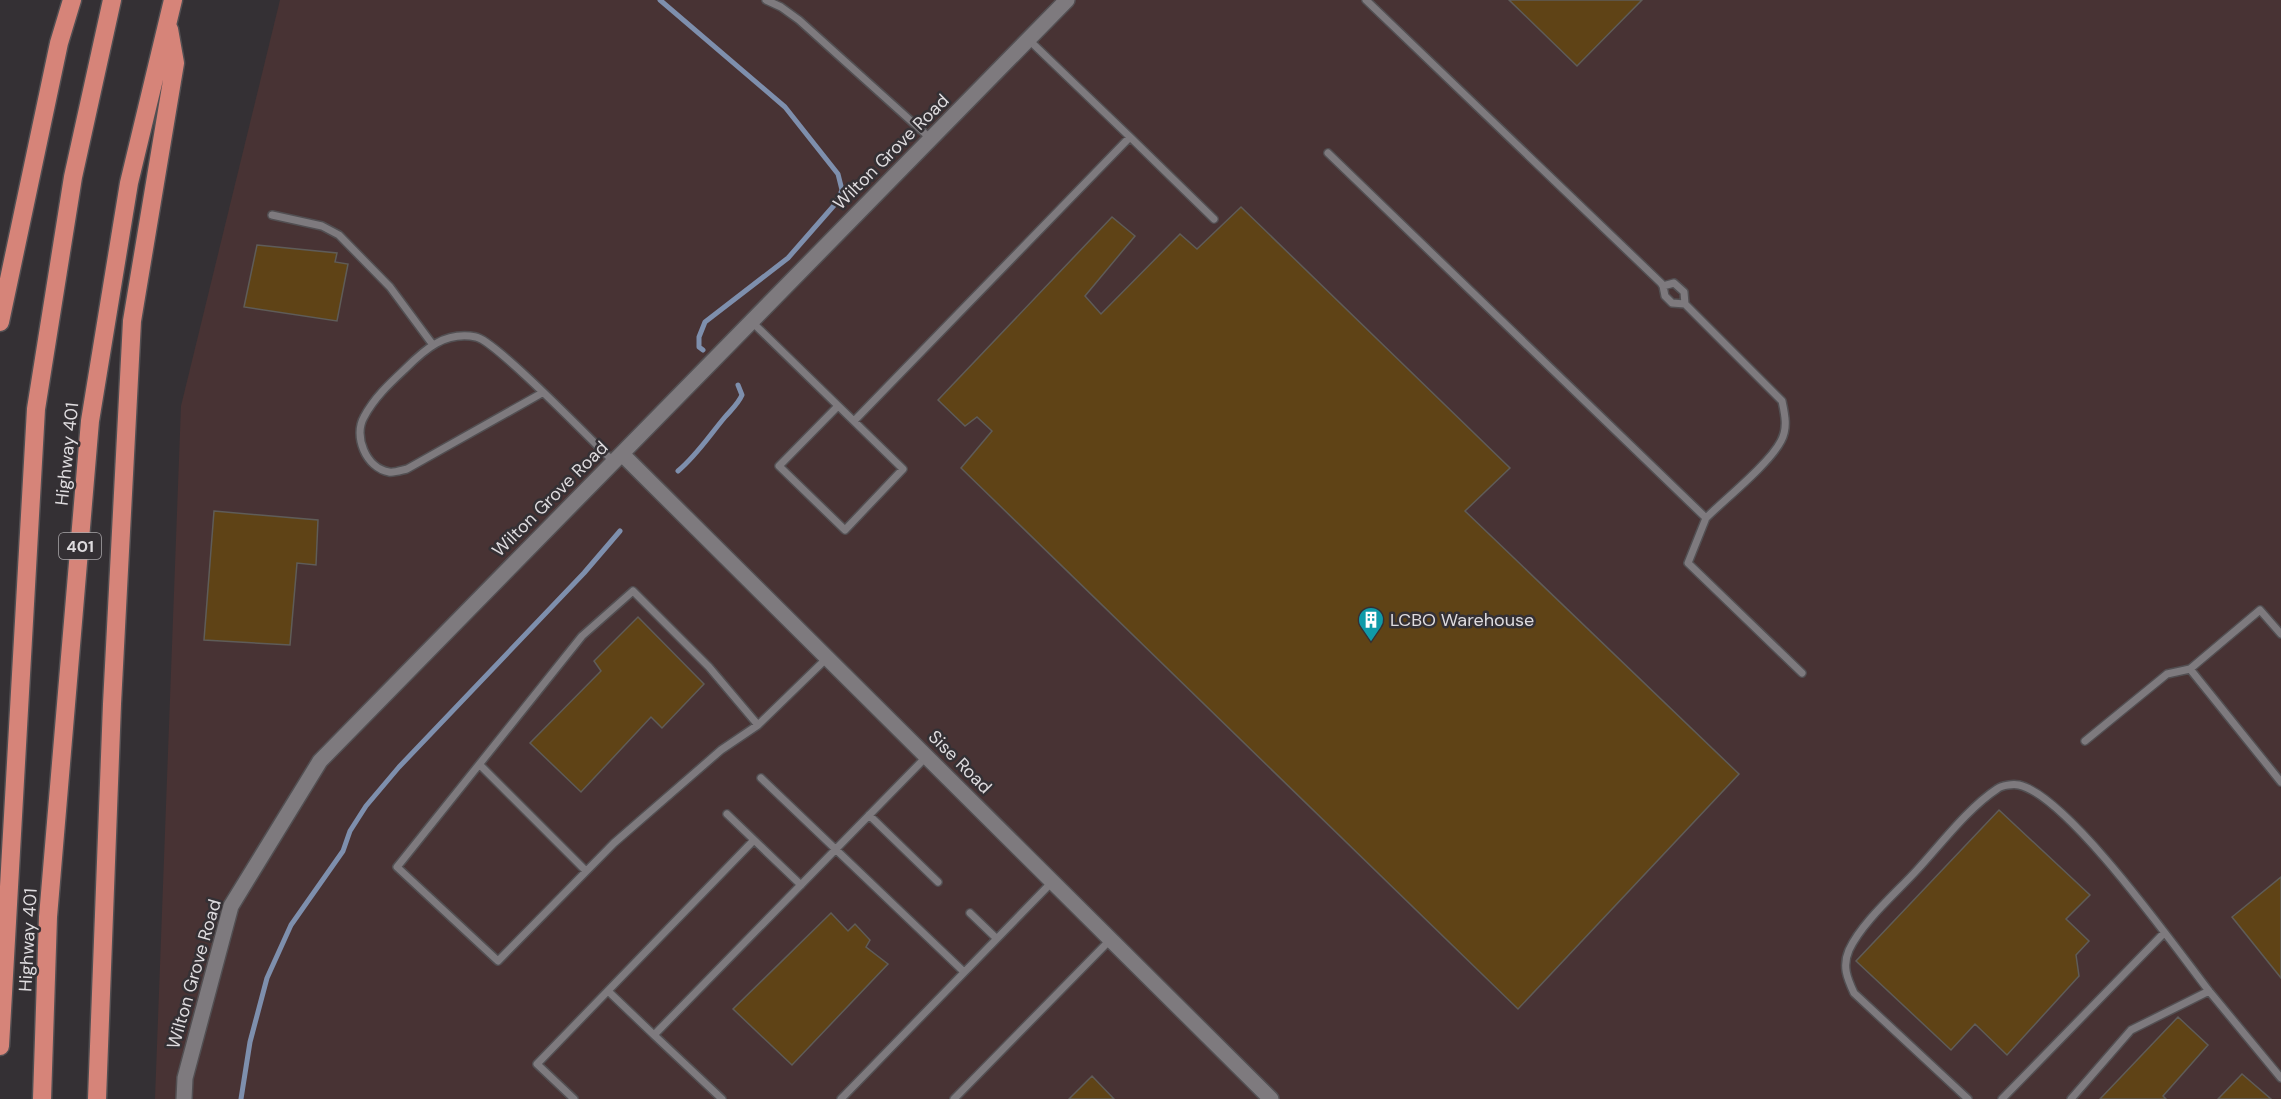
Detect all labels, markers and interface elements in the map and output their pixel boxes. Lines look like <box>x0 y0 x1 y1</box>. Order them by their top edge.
street label: Wilton Grove Road <box>828 89 954 215</box>
street label: Highway 401 <box>50 401 84 507</box>
street label: Wilton Grove Road <box>487 436 613 562</box>
road number: 401 <box>59 533 101 559</box>
building icon: LCBO Warehouse <box>1356 605 1386 643</box>
place label: LCBO Warehouse <box>1390 608 1534 632</box>
street label: Sise Road <box>923 725 997 799</box>
street label: Highway 401 <box>13 888 43 992</box>
street label: Wilton Grove Road <box>161 896 227 1052</box>

